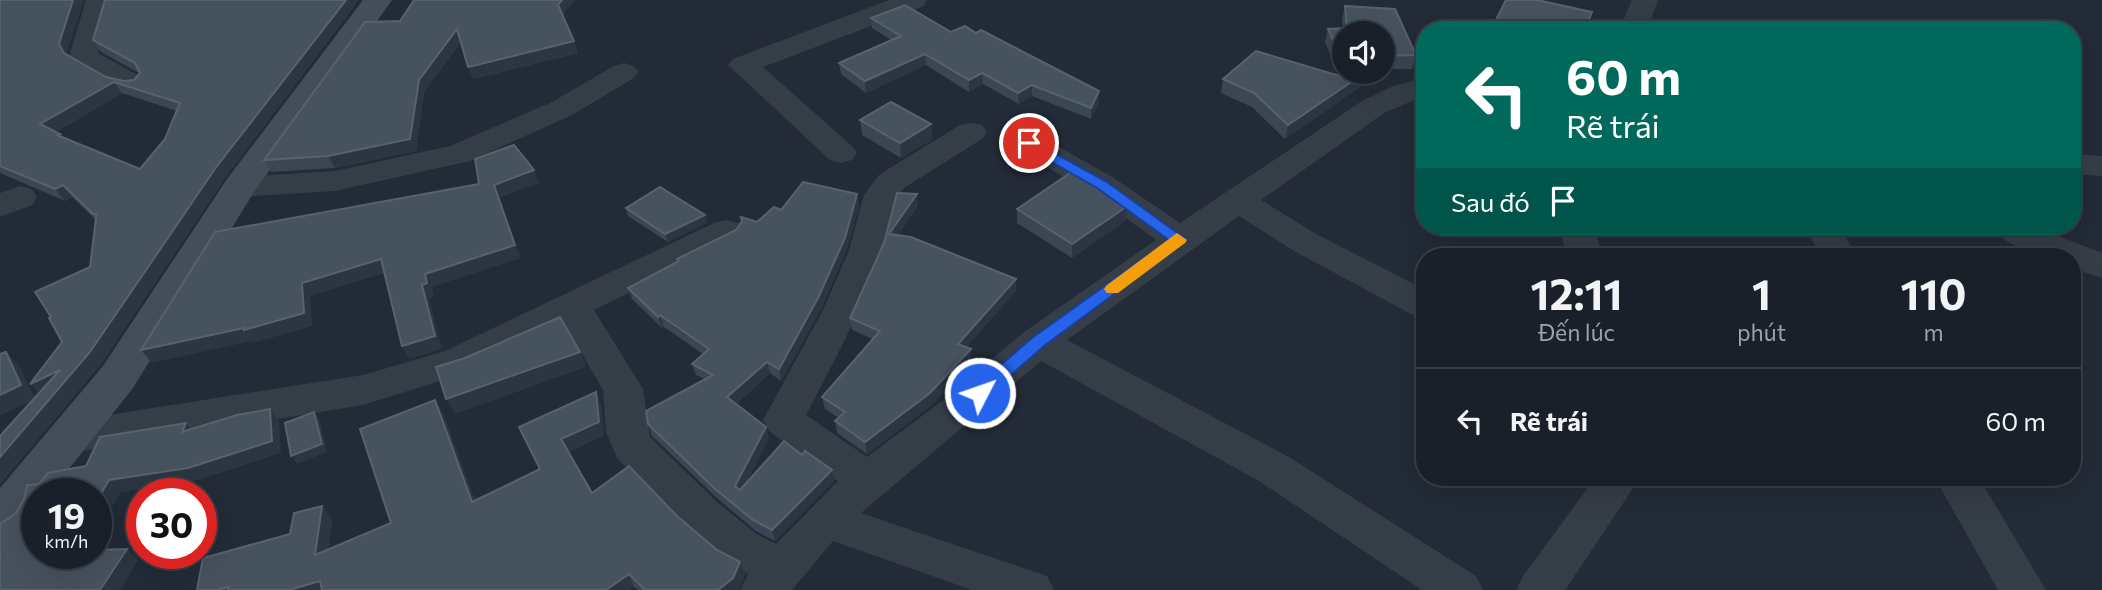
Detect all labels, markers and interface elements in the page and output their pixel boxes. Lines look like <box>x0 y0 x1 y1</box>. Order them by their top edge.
map controls <box>1332 21 1395 84</box>
button: sound <box>1332 21 1395 84</box>
text: 60 m <box>1566 45 1681 105</box>
icon: left <box>1451 49 1542 140</box>
text: Rẽ trái <box>1566 105 1660 145</box>
pin <box>999 113 1059 173</box>
icon: arrive <box>1010 124 1048 162</box>
icon: arrive <box>1544 182 1582 220</box>
text: Sau đó <box>1451 186 1530 217</box>
text: 12:11 <box>1530 267 1623 319</box>
text: 1 <box>1752 267 1771 319</box>
text: 110 <box>1901 267 1966 319</box>
text: Đến lúc <box>1538 318 1615 346</box>
text: phút <box>1737 318 1786 346</box>
text: m <box>1923 318 1944 346</box>
position arrow <box>943 356 1017 430</box>
icon: left <box>1451 402 1489 440</box>
text: Rẽ trái <box>1510 405 1588 436</box>
text: 60 m <box>1986 405 2046 436</box>
speed limit sign: 30 <box>126 478 217 569</box>
text: 19 <box>48 493 85 536</box>
text: km/h <box>45 530 88 552</box>

